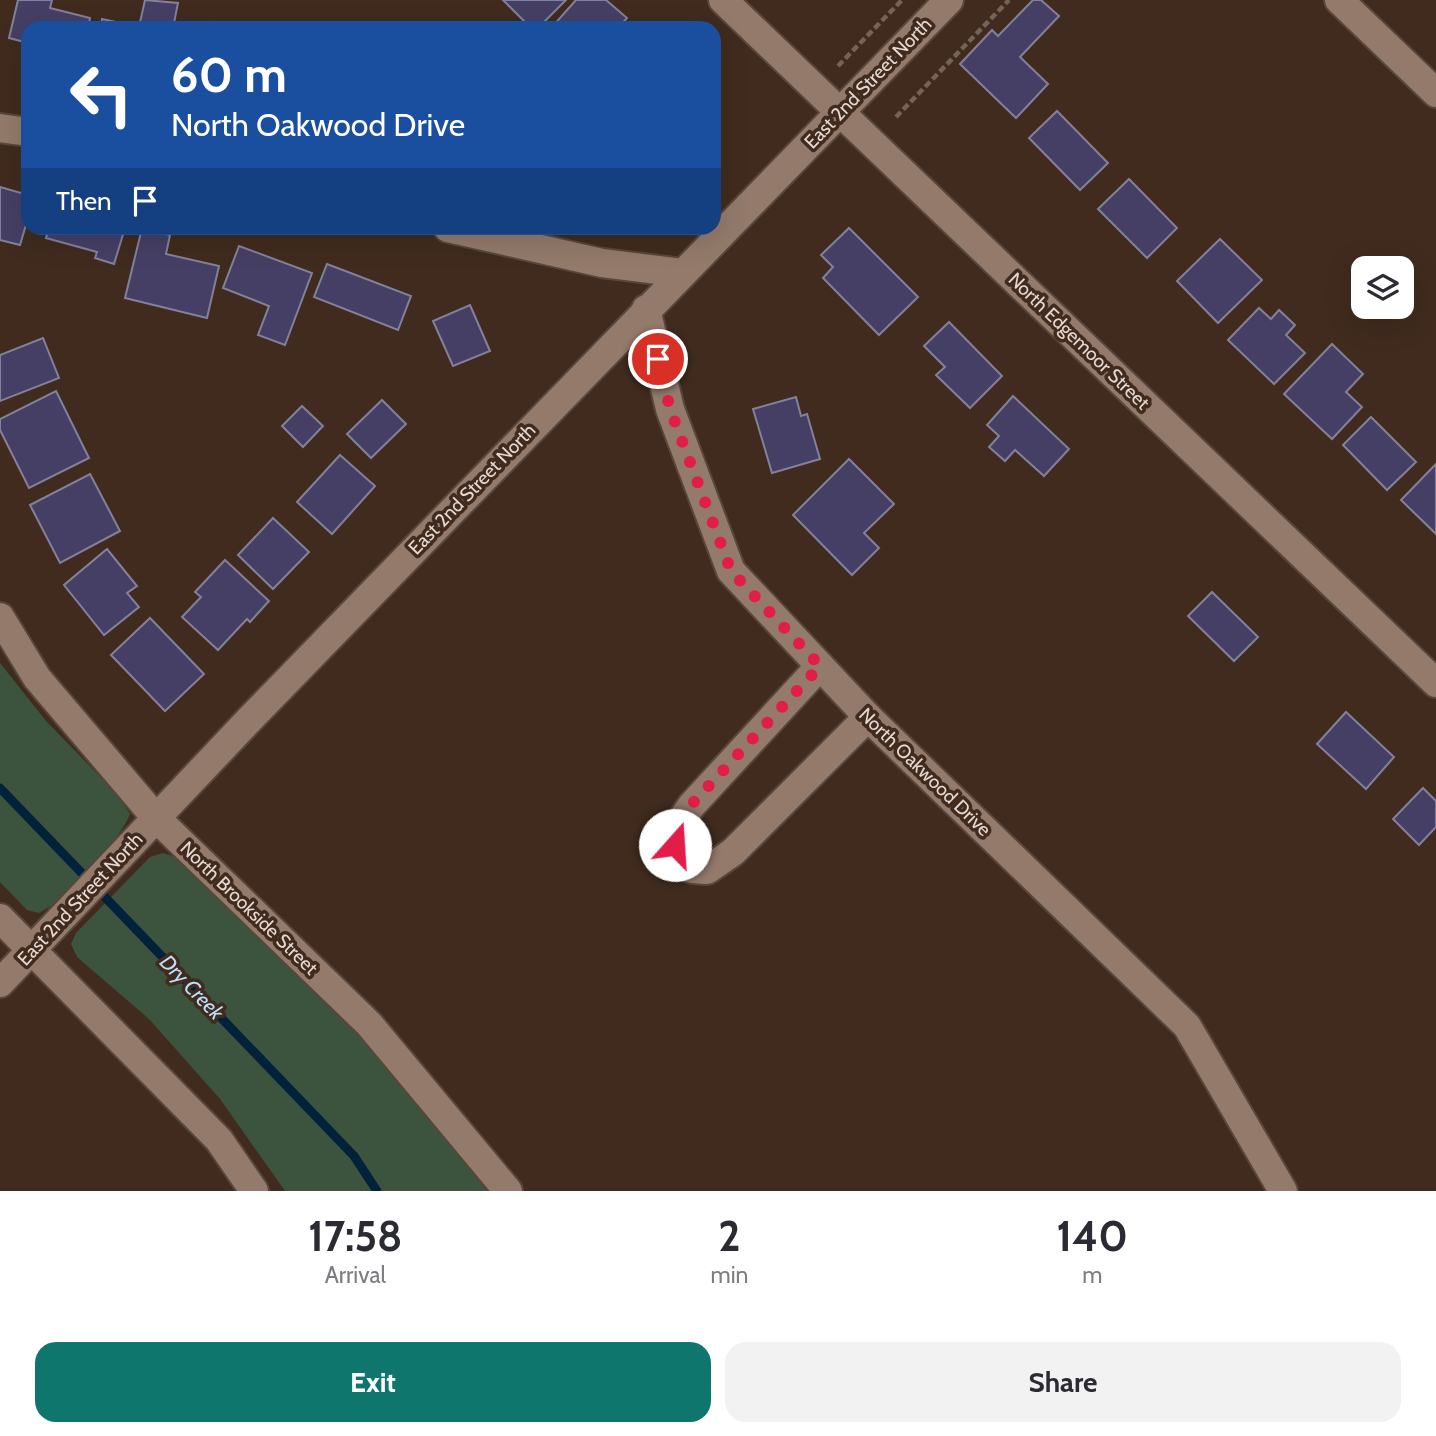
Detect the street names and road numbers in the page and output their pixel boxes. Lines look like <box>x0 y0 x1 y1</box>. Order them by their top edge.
street label: East 2nd Street North <box>800 13 936 153</box>
street label: North Edgemoor Street <box>1004 268 1155 415</box>
street label: East 2nd Street North <box>404 419 540 559</box>
street label: North Oakwood Drive <box>854 703 996 841</box>
street label: East 2nd Street North <box>13 828 147 970</box>
street label: North Brookside Street <box>175 836 323 980</box>

